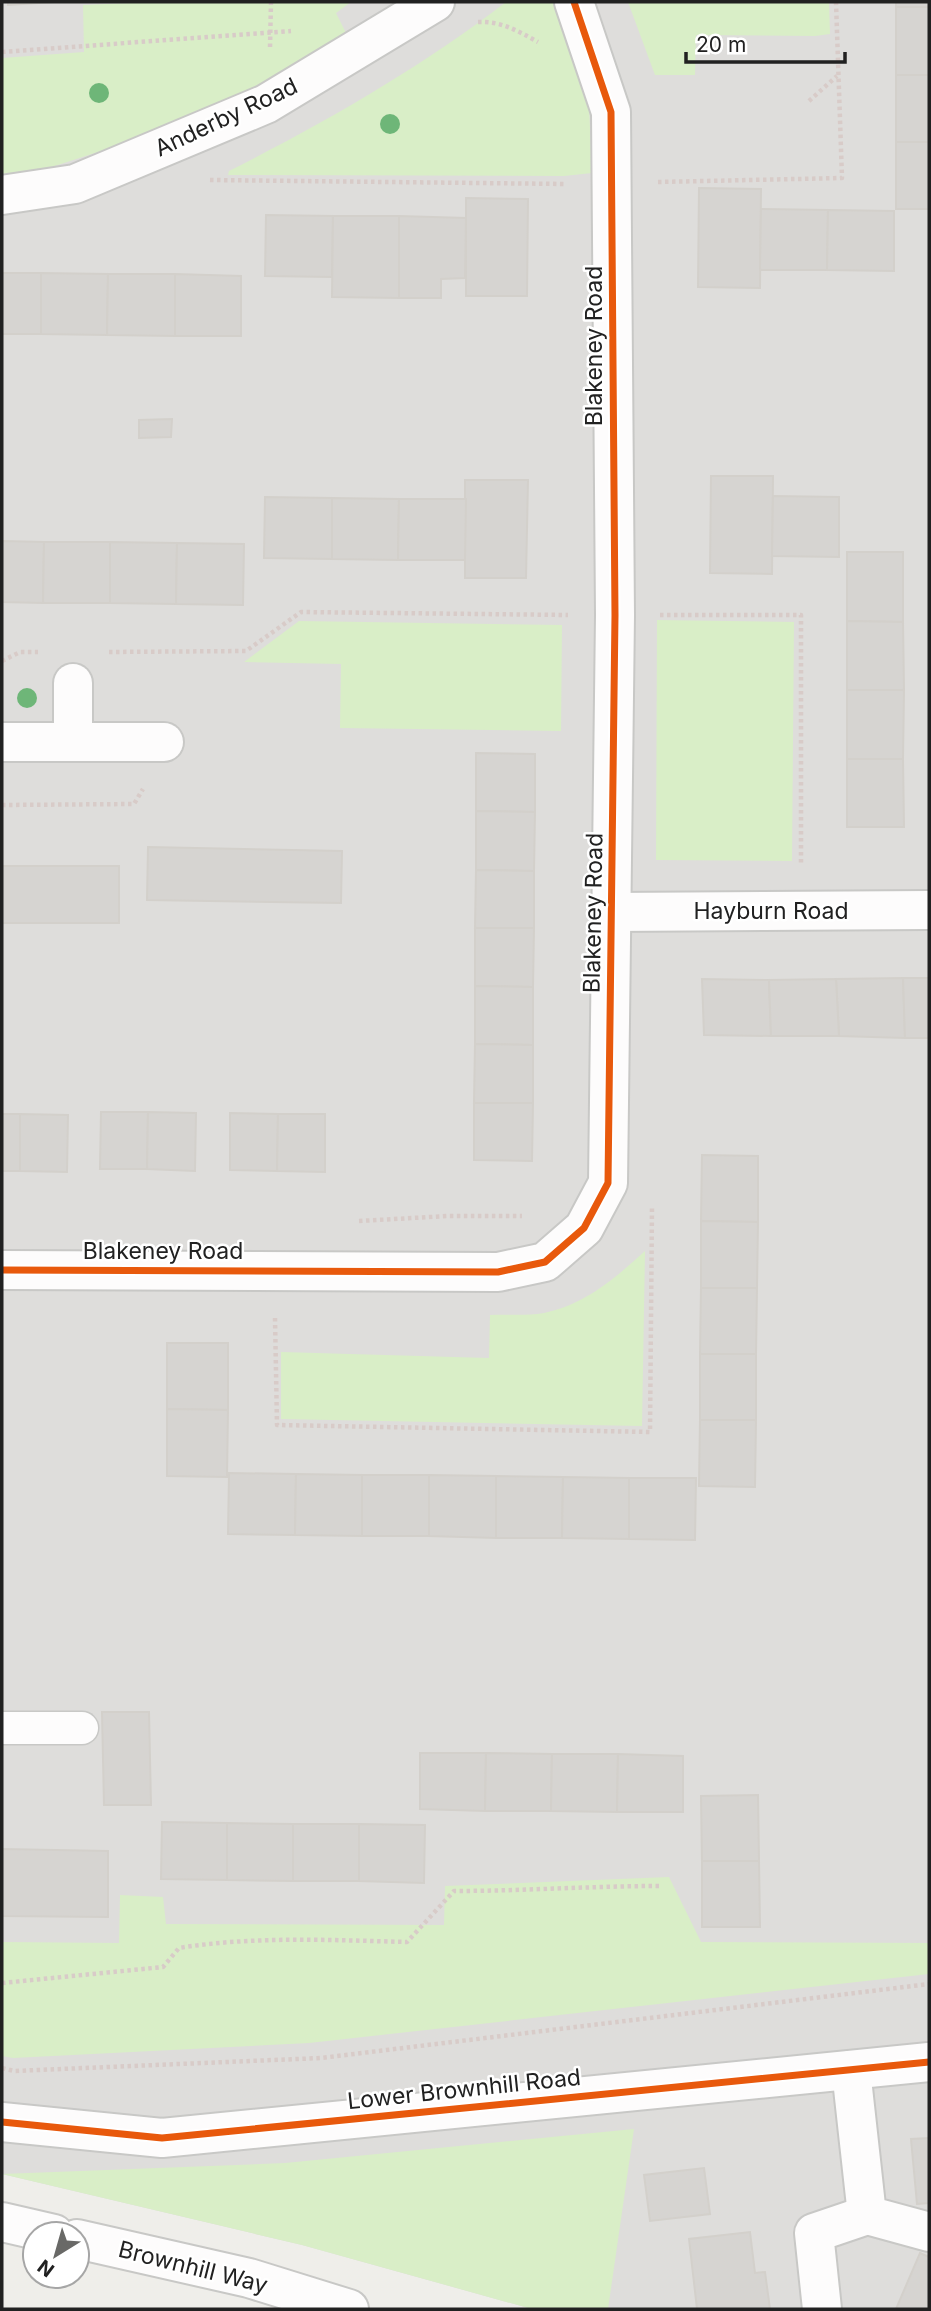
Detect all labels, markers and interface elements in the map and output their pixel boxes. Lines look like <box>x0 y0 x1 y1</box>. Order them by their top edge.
scale bar <box>686 21 845 65</box>
text: 20 m <box>696 32 746 57</box>
street label: Anderby Road <box>150 72 302 162</box>
street label: Blakeney Road <box>580 266 608 426</box>
street label: Blakeney Road <box>578 833 608 993</box>
street label: Hayburn Road <box>694 897 848 925</box>
street label: Blakeney Road <box>83 1237 243 1265</box>
street label: Lower Brownhill Road <box>346 2063 582 2115</box>
north arrow <box>21 2220 91 2290</box>
street label: Brownhill Way <box>115 2235 271 2299</box>
text: N <box>33 2255 59 2282</box>

